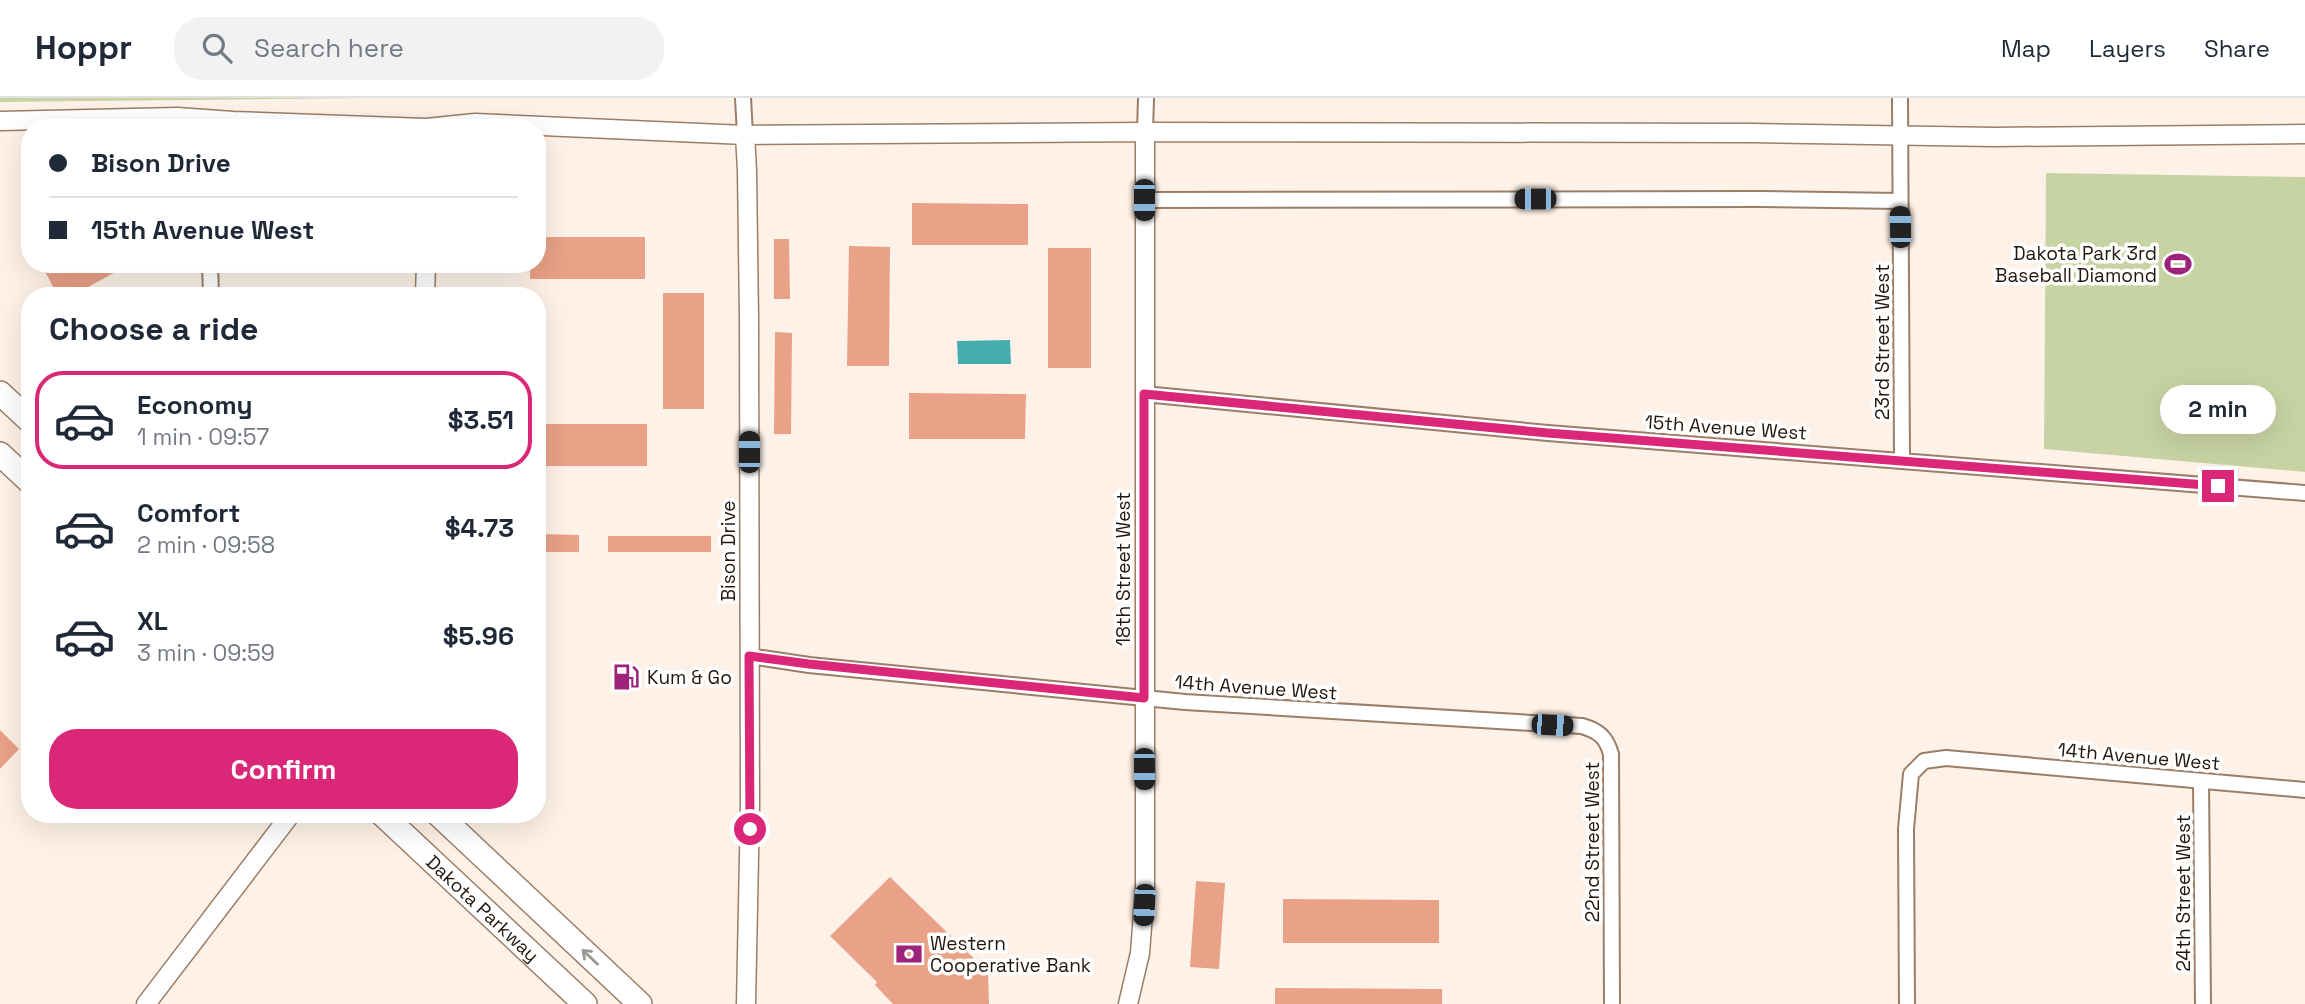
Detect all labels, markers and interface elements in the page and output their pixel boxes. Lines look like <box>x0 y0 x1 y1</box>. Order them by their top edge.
search box <box>174 17 664 80</box>
text: Hoppr <box>35 27 132 69</box>
icon: search <box>198 29 236 67</box>
text: Search here <box>254 31 404 65</box>
text: Map <box>2001 33 2051 64</box>
text: Layers <box>2089 33 2166 64</box>
text: Share <box>2204 33 2270 64</box>
text: Bison Drive <box>91 146 231 180</box>
car <box>1134 179 1155 221</box>
car <box>1515 189 1557 210</box>
car <box>1890 206 1911 248</box>
text: 15th Avenue West <box>91 213 314 247</box>
place label: Dakota Park 3rd Baseball Diamond <box>1995 241 2157 288</box>
sports icon: Dakota Park 3rd Baseball Diamond <box>2163 249 2193 279</box>
street label: 23rd Street West <box>1870 264 1895 420</box>
text: Choose a ride <box>49 309 259 349</box>
callout: 2 min <box>2160 384 2276 434</box>
text: Economy <box>137 388 253 422</box>
icon: car <box>53 389 116 452</box>
text: 2 min <box>2188 394 2248 424</box>
text: $3.51 <box>448 403 514 437</box>
street label: 15th Avenue West <box>1644 409 1808 446</box>
text: 1 min · 09:57 <box>137 422 269 452</box>
car <box>739 431 760 473</box>
route end <box>2202 470 2234 502</box>
street label: 18th Street West <box>1111 492 1136 646</box>
text: Comfort <box>137 496 240 530</box>
icon: car <box>53 497 116 560</box>
street label: Bison Drive <box>716 500 741 602</box>
text: $4.73 <box>445 511 514 545</box>
text: 2 min · 09:58 <box>137 530 275 560</box>
text: XL <box>137 604 168 638</box>
icon: car <box>53 605 116 668</box>
text: $5.96 <box>443 619 514 653</box>
text: 3 min · 09:59 <box>137 638 275 668</box>
fuel station icon: Kum & Go <box>611 662 641 692</box>
place label: Kum & Go <box>647 665 732 690</box>
street label: 14th Avenue West <box>1174 669 1338 706</box>
car <box>1531 713 1574 737</box>
button: Confirm <box>49 729 518 809</box>
street label: 14th Avenue West <box>2057 737 2221 776</box>
car <box>1134 748 1155 790</box>
street label: 22nd Street West <box>1580 762 1605 922</box>
route start <box>734 813 766 845</box>
street label: 24th Street West <box>2171 815 2196 972</box>
street label: Dakota Parkway <box>421 850 544 968</box>
car <box>1133 883 1156 927</box>
place label: Western Cooperative Bank <box>930 931 1091 978</box>
bank icon: Western Cooperative Bank <box>894 939 924 969</box>
one-way arrow <box>582 949 599 966</box>

